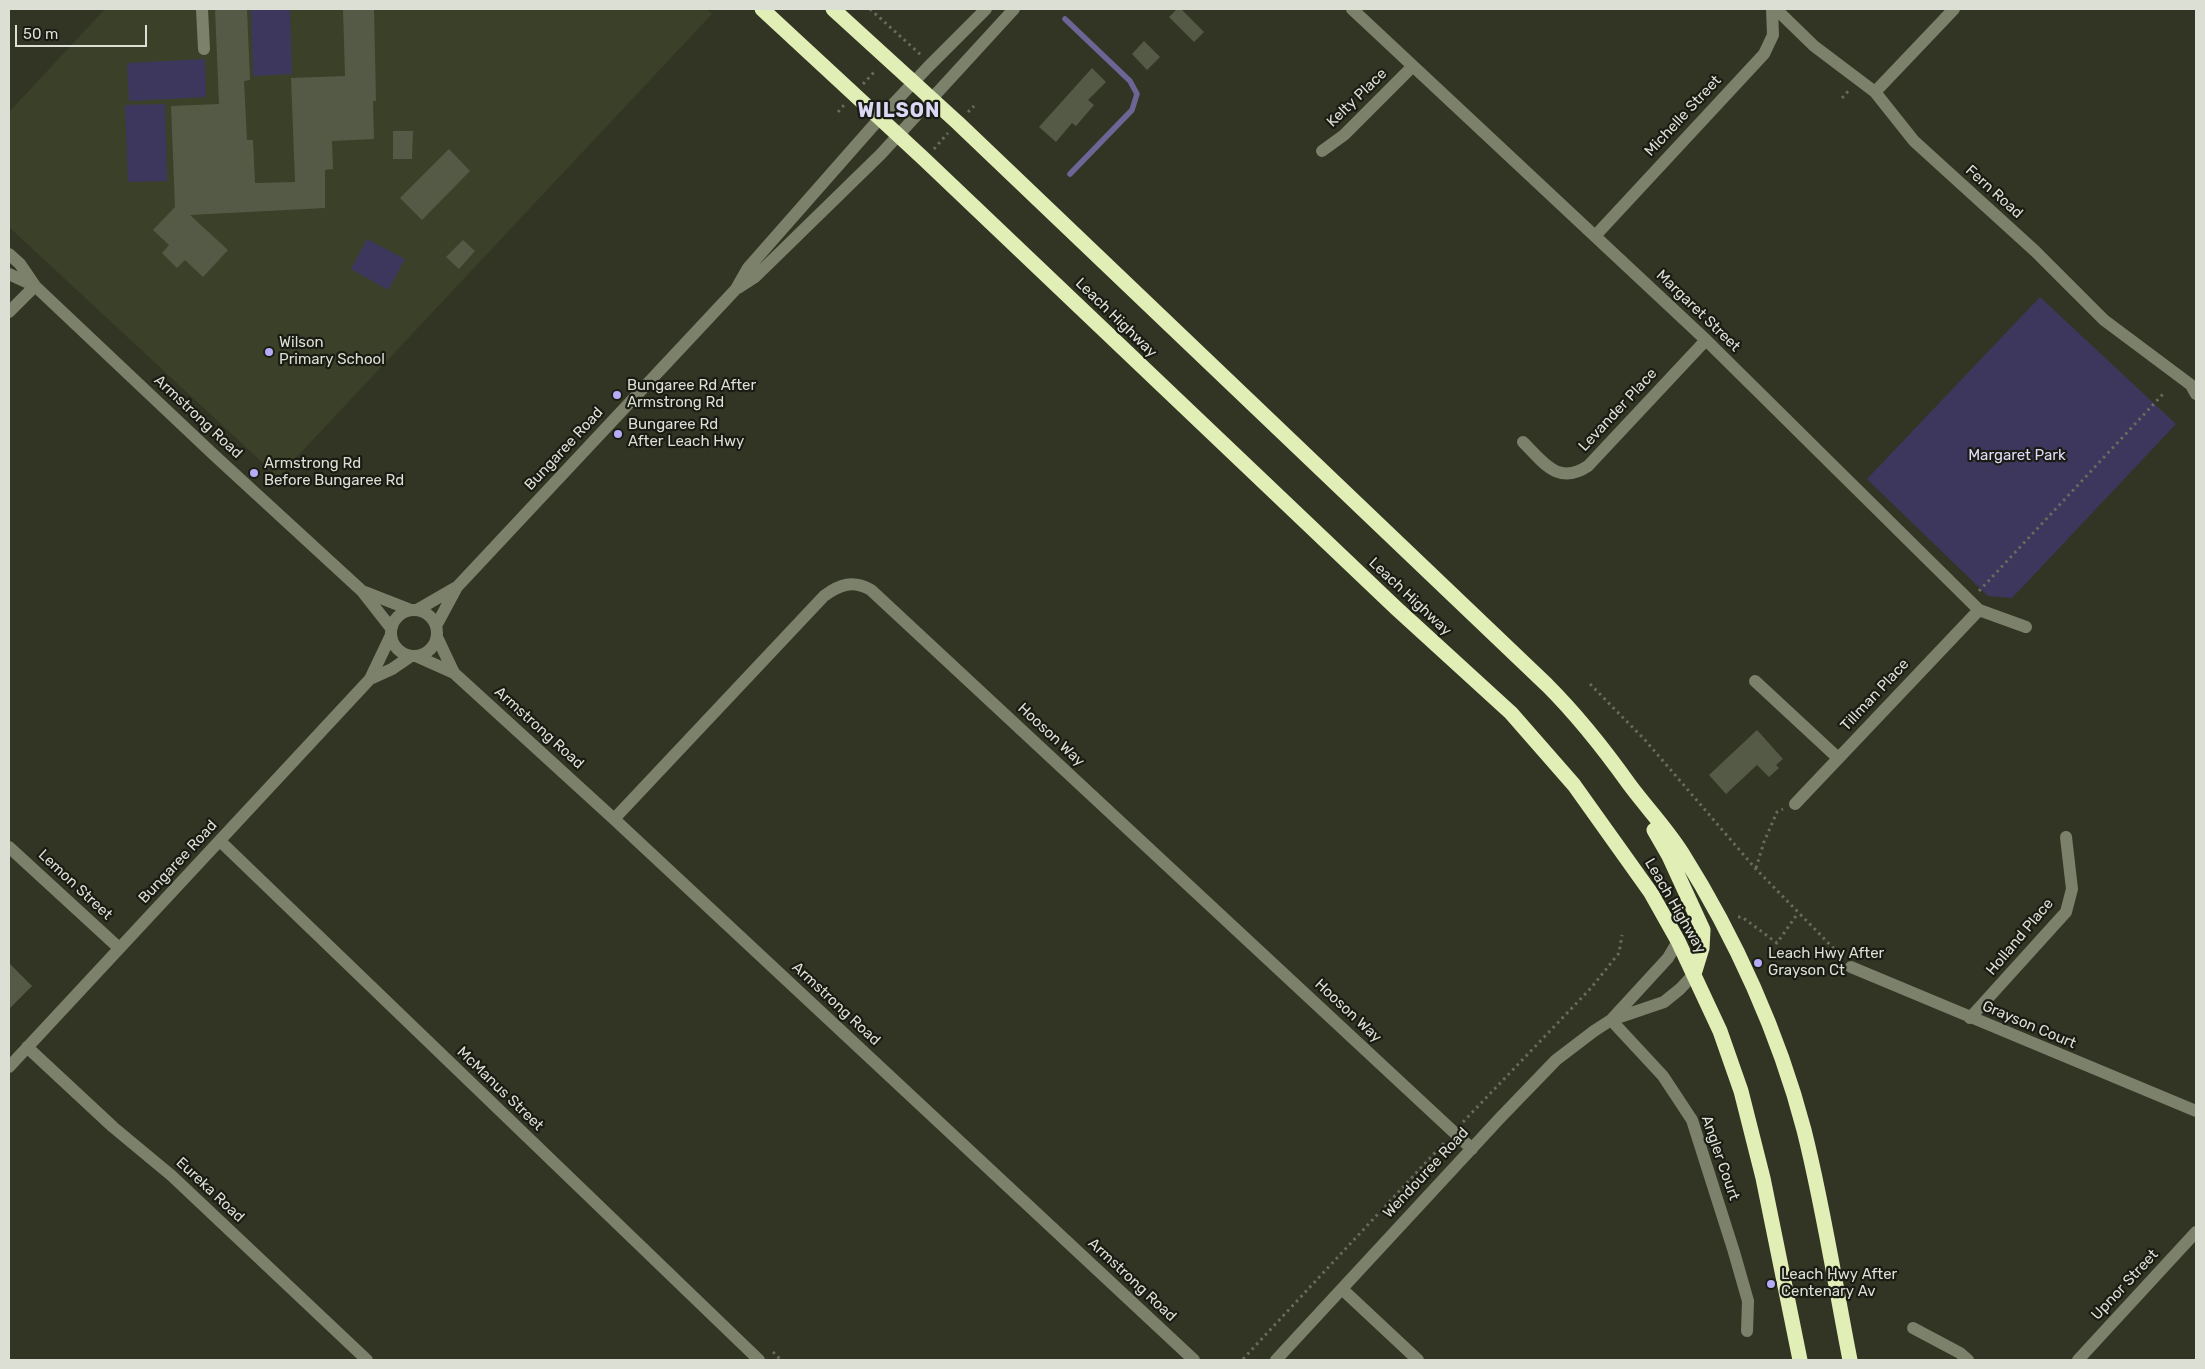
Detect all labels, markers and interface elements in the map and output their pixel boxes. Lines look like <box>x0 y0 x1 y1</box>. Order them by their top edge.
scale bar <box>18 15 150 47</box>
text: 50 m <box>23 25 58 43</box>
street label: Kelty Place <box>1323 65 1391 131</box>
street label: Michelle Street <box>1641 72 1725 160</box>
district label: WILSON <box>857 99 941 123</box>
street label: Fern Road <box>1962 162 2026 222</box>
street label: Margaret Street <box>1652 266 1744 356</box>
street label: Leach Highway <box>1071 275 1161 361</box>
place label: Wilson Primary School <box>279 334 385 369</box>
marker: Wilson Primary School <box>263 346 275 358</box>
street label: Levander Place <box>1575 365 1661 455</box>
street label: Armstrong Road <box>150 372 246 462</box>
place label: Bungaree Rd After Armstrong Rd <box>627 377 756 412</box>
marker: Bungaree Rd After Armstrong Rd <box>611 389 623 401</box>
street label: Bungaree Road <box>521 404 607 494</box>
place label: Bungaree Rd After Leach Hwy <box>628 416 744 451</box>
marker: Bungaree Rd After Leach Hwy <box>612 428 624 440</box>
park label: Margaret Park <box>1968 447 2066 465</box>
place label: Armstrong Rd Before Bungaree Rd <box>264 455 404 490</box>
marker: Armstrong Rd Before Bungaree Rd <box>248 467 260 479</box>
street label: Leach Highway <box>1365 554 1455 640</box>
street label: Tillman Place <box>1837 655 1913 735</box>
street label: Armstrong Road <box>491 683 587 773</box>
street label: Hooson Way <box>1014 699 1088 771</box>
street label: Bungaree Road <box>135 817 221 907</box>
street label: Lemon Street <box>34 846 116 924</box>
street label: Leach Highway <box>1641 855 1709 957</box>
street label: Holland Place <box>1983 895 2057 979</box>
place label: Leach Hwy After Grayson Ct <box>1768 945 1884 980</box>
marker: Leach Hwy After Grayson Ct <box>1752 957 1764 969</box>
street label: Armstrong Road <box>788 959 884 1049</box>
street label: Hooson Way <box>1311 975 1385 1047</box>
street label: Grayson Court <box>1979 997 2079 1053</box>
street label: McManus Street <box>453 1043 547 1135</box>
street label: Angler Court <box>1697 1113 1743 1203</box>
street label: Wendouree Road <box>1379 1124 1473 1222</box>
street label: Eureka Road <box>172 1154 248 1226</box>
street label: Armstrong Road <box>1084 1235 1180 1325</box>
street label: Upnor Street <box>2088 1246 2162 1324</box>
place label: Leach Hwy After Centenary Av <box>1781 1266 1897 1301</box>
marker: Leach Hwy After Centenary Av <box>1765 1278 1777 1290</box>

